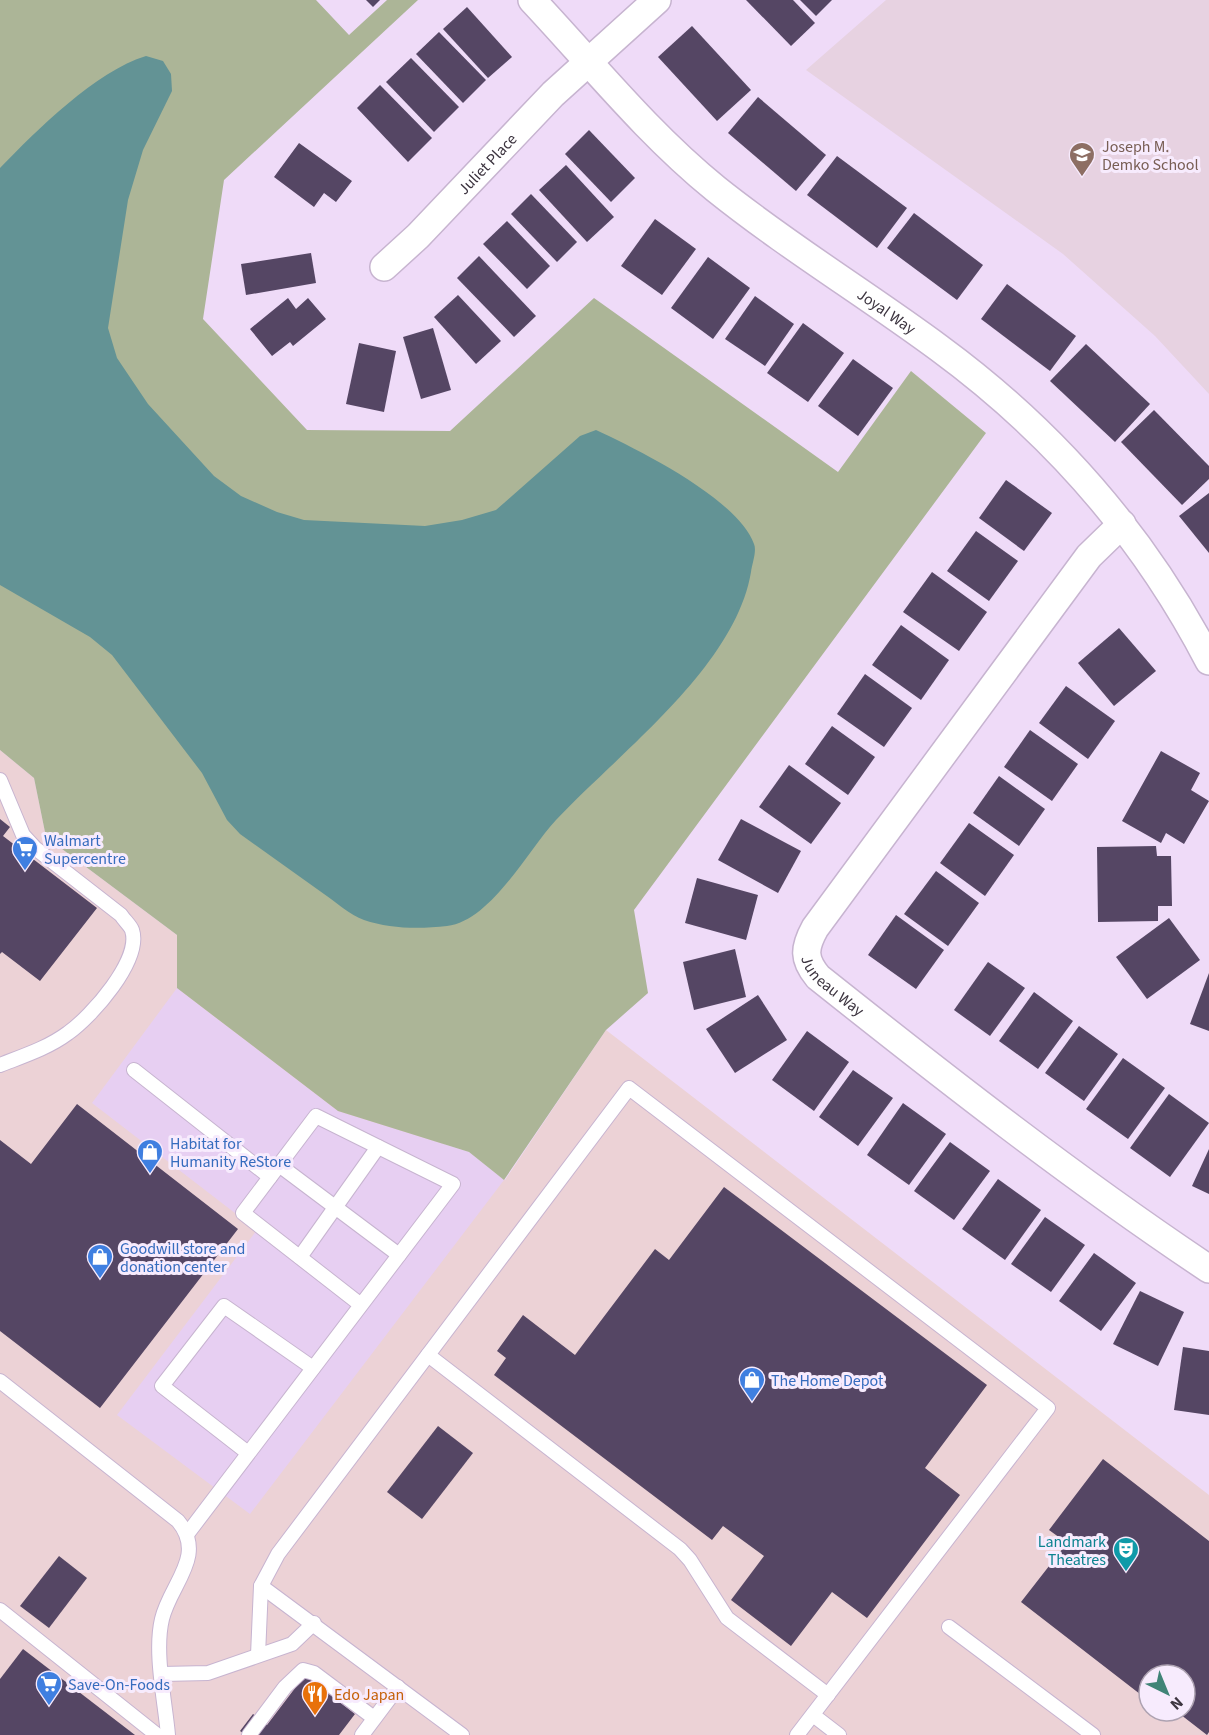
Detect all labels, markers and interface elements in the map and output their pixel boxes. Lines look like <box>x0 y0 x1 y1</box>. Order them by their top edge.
street label: Juliet Place <box>453 129 522 200</box>
place label: Joseph M. Demko School <box>1102 136 1199 176</box>
school or university icon: Joseph M. Demko School <box>1067 140 1097 178</box>
street label: Joyal Way <box>853 284 920 340</box>
place label: Walmart Supercentre <box>44 830 126 870</box>
supermarket icon: Walmart Supercentre <box>10 834 40 872</box>
street label: Juneau Way <box>795 953 869 1022</box>
place label: Habitat for Humanity ReStore <box>170 1133 291 1173</box>
shop icon: Habitat for Humanity ReStore <box>135 1137 165 1175</box>
place label: Goodwill store and donation center <box>120 1238 245 1278</box>
shop icon: Goodwill store and donation center <box>85 1242 115 1280</box>
shop icon: The Home Depot <box>737 1365 767 1403</box>
place label: The Home Depot <box>771 1370 884 1392</box>
place label: Landmark Theatres <box>1038 1531 1106 1571</box>
theatre icon: Landmark Theatres <box>1111 1535 1141 1573</box>
north arrow <box>1137 1663 1197 1723</box>
supermarket icon: Save-On-Foods <box>34 1669 64 1707</box>
place label: Save-On-Foods <box>68 1674 170 1696</box>
restaurant icon: Edo Japan <box>300 1679 330 1717</box>
place label: Edo Japan <box>334 1684 404 1706</box>
text: N <box>1165 1692 1188 1715</box>

